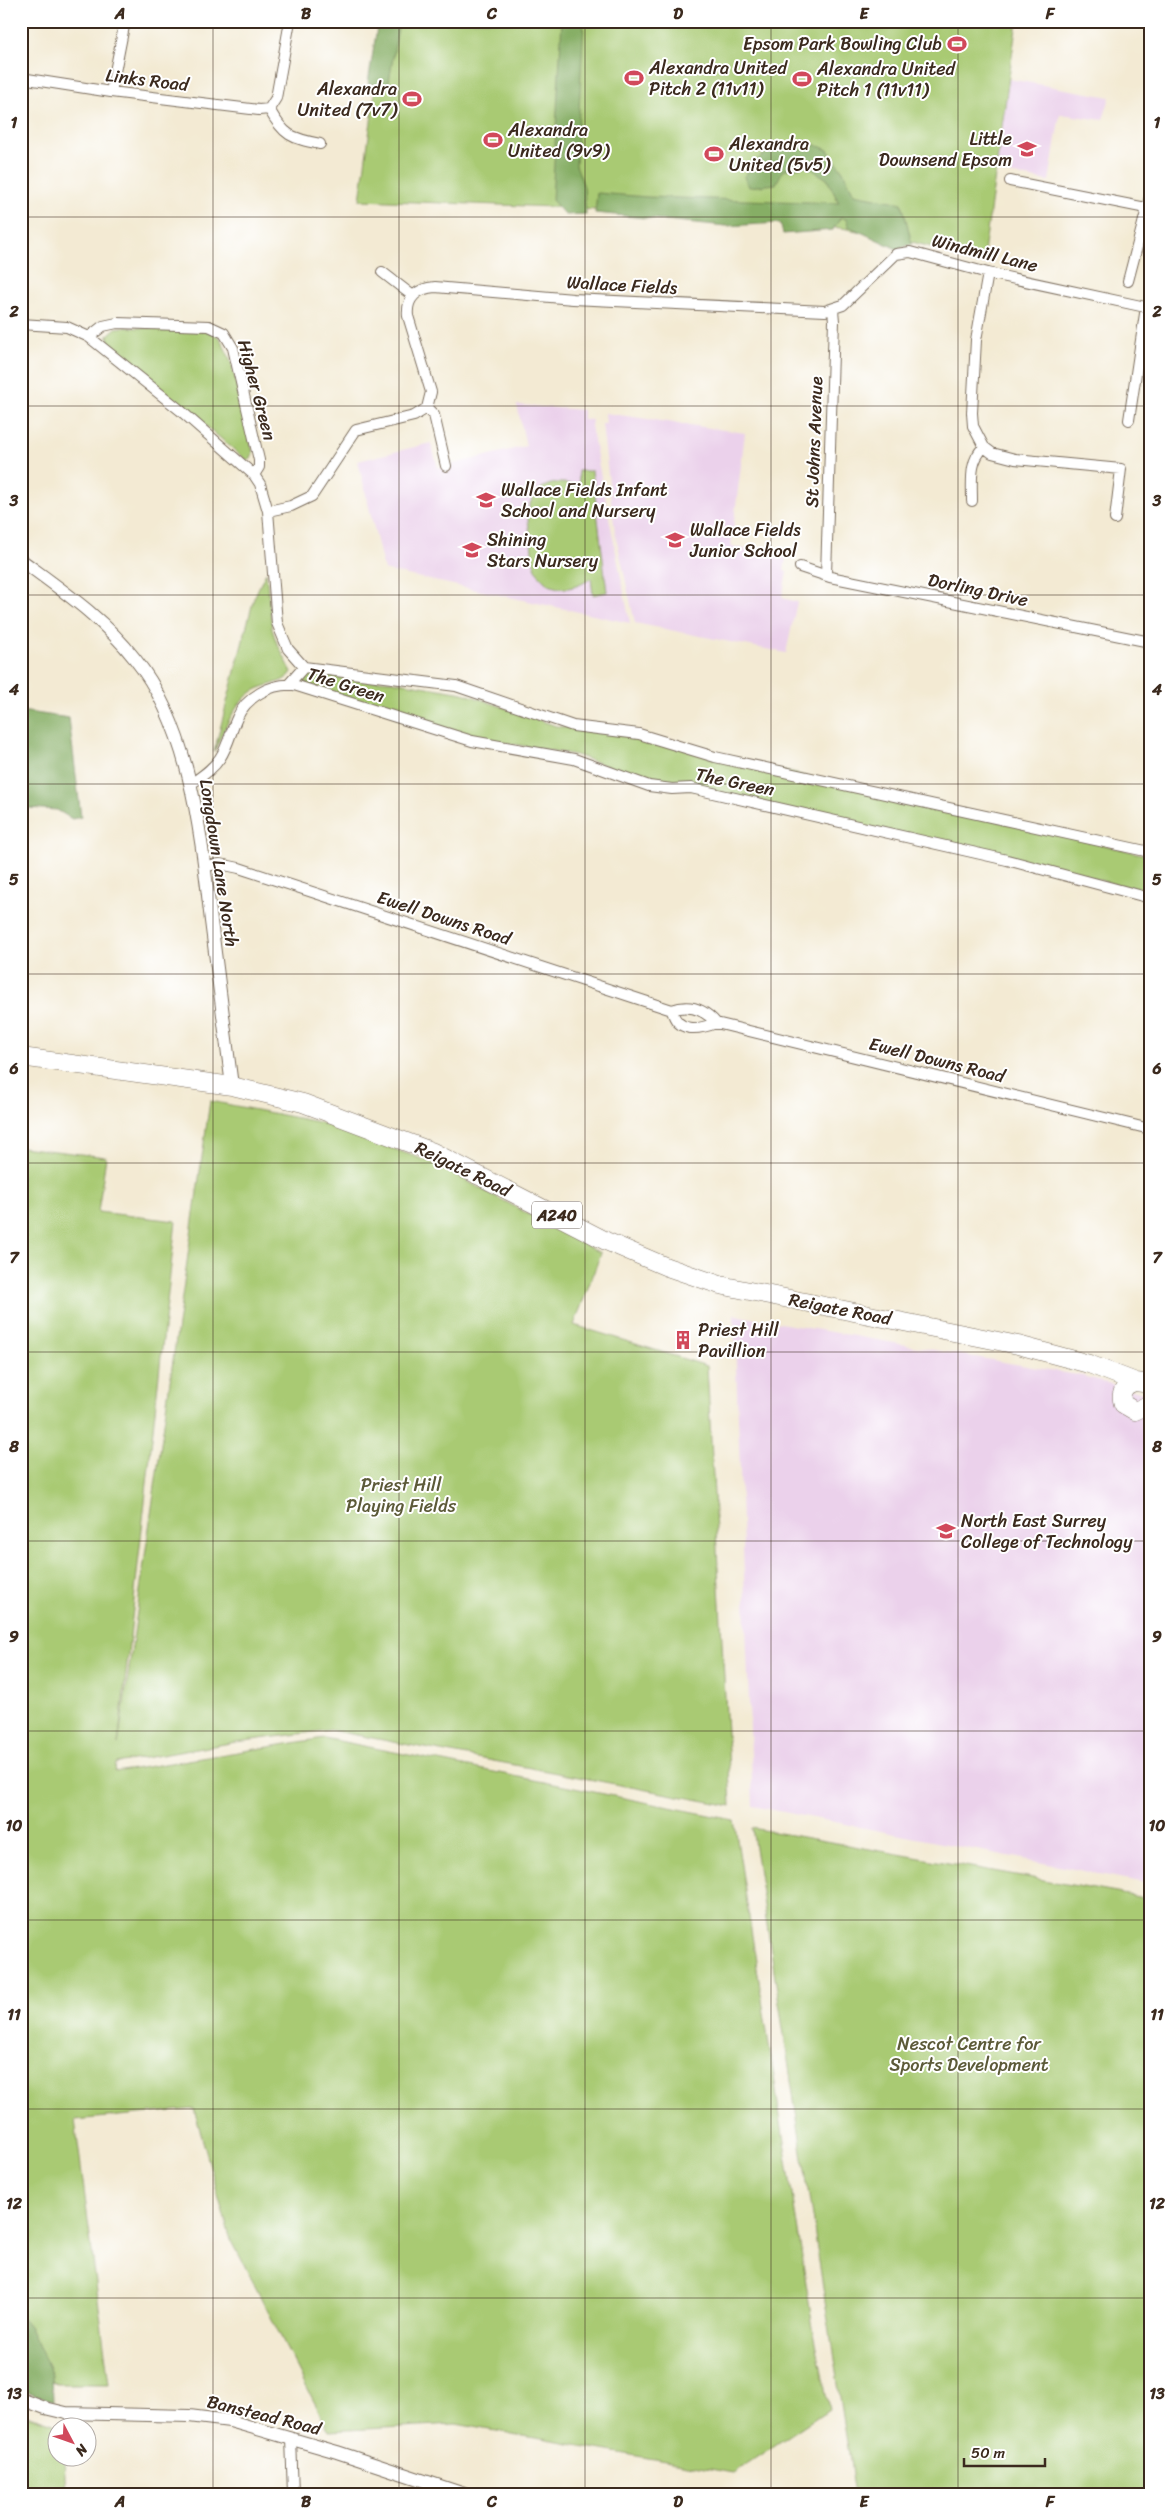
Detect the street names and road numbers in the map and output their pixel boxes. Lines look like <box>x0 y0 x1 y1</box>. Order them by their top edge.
street label: Links Road <box>104 59 192 101</box>
street label: Windmill Lane <box>929 224 1041 282</box>
street label: Wallace Fields <box>566 266 679 304</box>
street label: Higher Green <box>228 336 286 445</box>
street label: St Johns Avenue <box>796 376 832 508</box>
street label: Dorling Drive <box>925 564 1031 616</box>
street label: The Green <box>303 657 389 713</box>
street label: The Green <box>693 758 778 806</box>
street label: Longdown Lane North <box>190 777 248 949</box>
street label: Ewell Downs Road <box>373 881 517 955</box>
street label: Ewell Downs Road <box>866 1028 1010 1093</box>
street label: Reigate Road <box>409 1132 518 1207</box>
road number: A240 <box>532 1202 582 1228</box>
street label: Reigate Road <box>786 1283 895 1335</box>
street label: Banstead Road <box>204 2385 326 2445</box>

